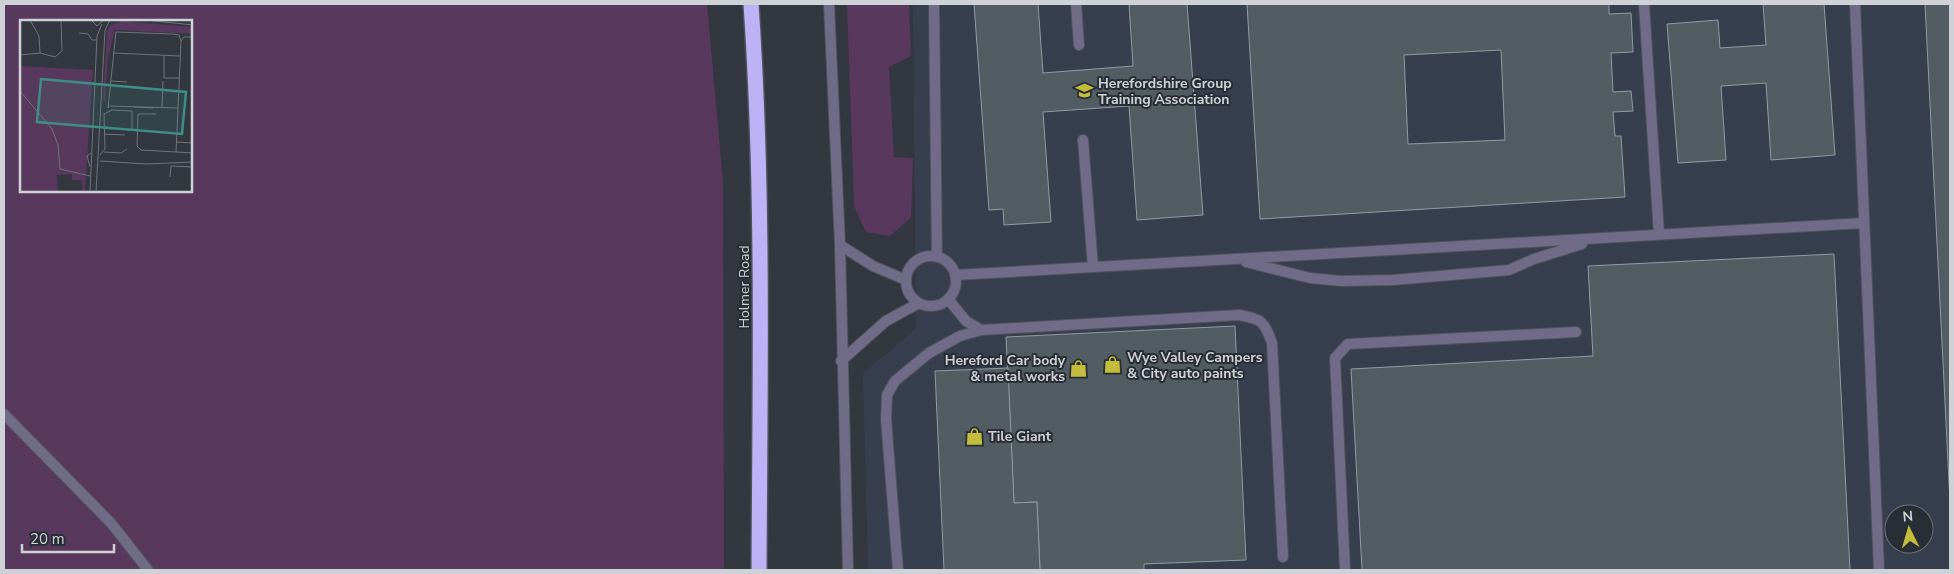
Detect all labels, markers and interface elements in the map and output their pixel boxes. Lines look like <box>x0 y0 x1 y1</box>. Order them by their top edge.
inset map <box>20 20 192 192</box>
place label: Herefordshire Group Training Association <box>1098 74 1232 109</box>
school or university icon: Herefordshire Group Training Association <box>1074 81 1094 101</box>
street label: Holmer Road <box>735 245 754 329</box>
place label: Wye Valley Campers & City auto paints <box>1127 348 1263 383</box>
place label: Hereford Car body & metal works <box>945 351 1066 386</box>
shop icon: Wye Valley Campers & City auto paints <box>1103 355 1123 375</box>
shop icon: Hereford Car body & metal works <box>1069 358 1089 378</box>
shop icon: Tile Giant <box>964 426 984 446</box>
place label: Tile Giant <box>988 427 1052 446</box>
north arrow <box>1884 504 1934 554</box>
text: N <box>1902 507 1914 526</box>
scale bar <box>22 522 115 554</box>
text: 20 m <box>30 529 65 549</box>

